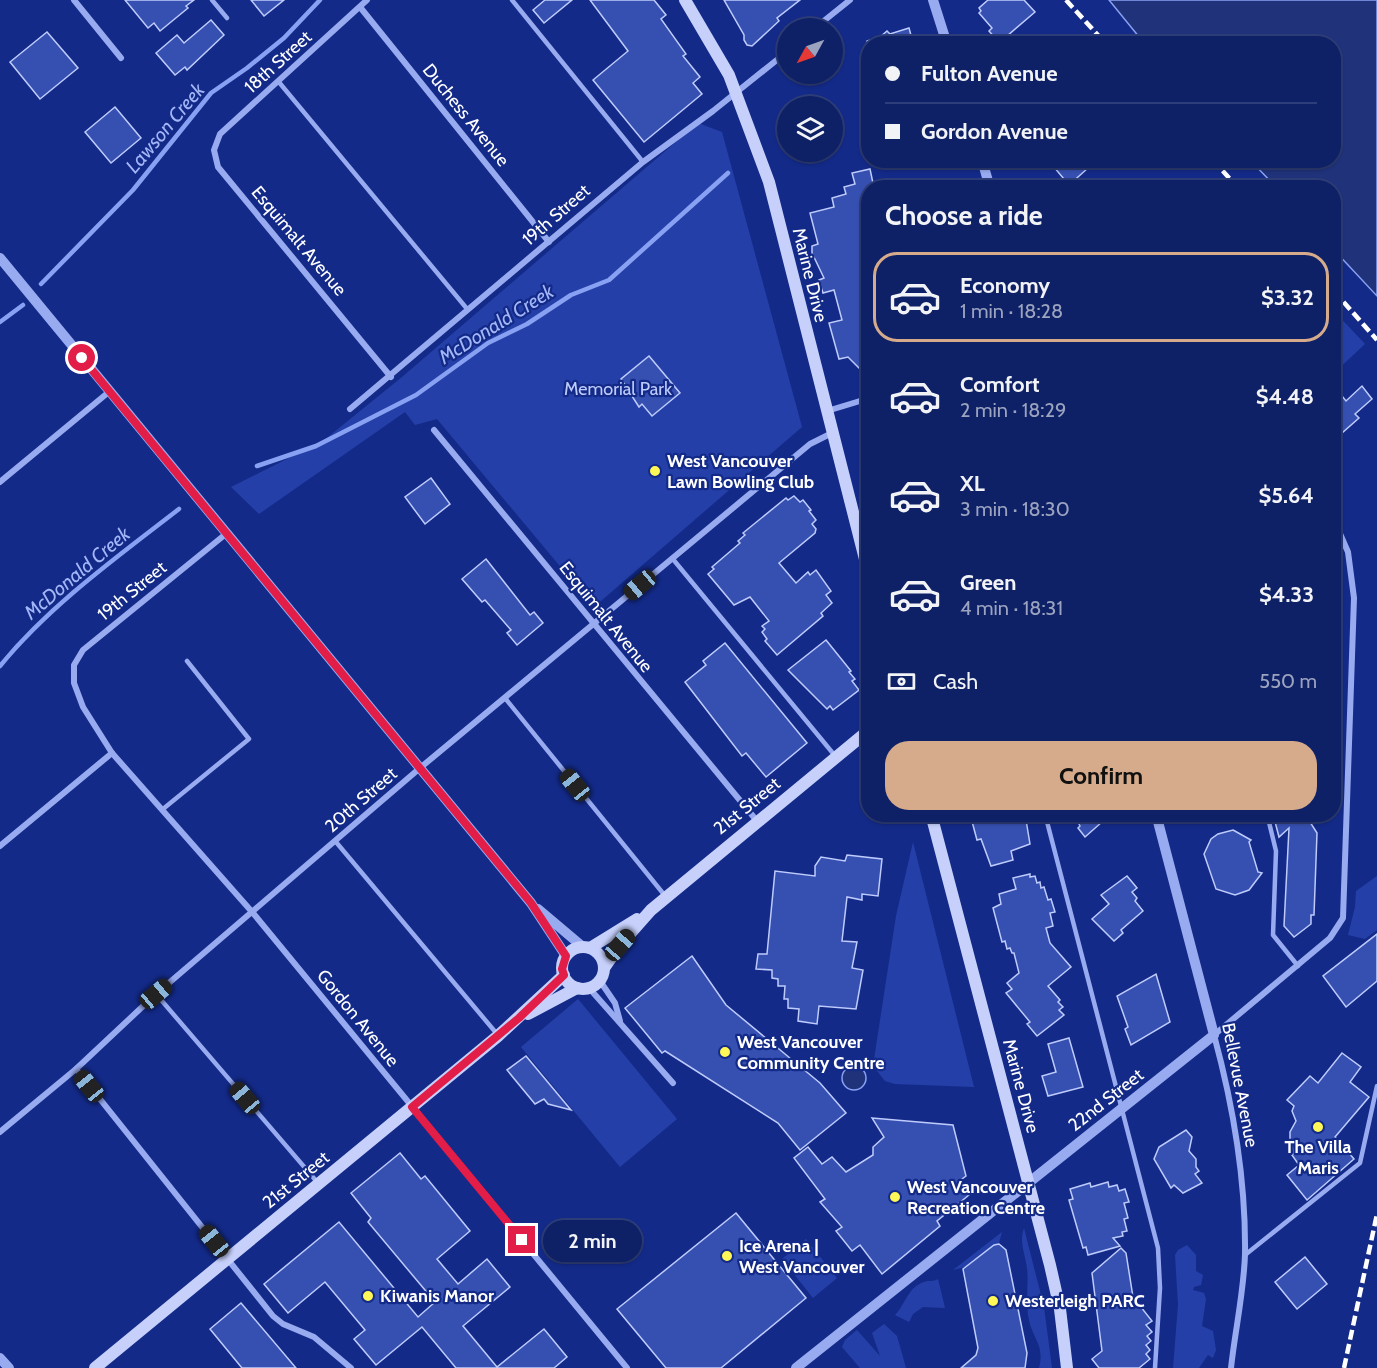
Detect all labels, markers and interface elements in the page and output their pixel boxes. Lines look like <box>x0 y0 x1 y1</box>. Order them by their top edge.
north arrow <box>777 18 843 84</box>
map controls <box>777 18 843 162</box>
street label: 18th Street <box>240 26 316 98</box>
street label: Duchess Avenue <box>418 59 514 171</box>
text: Fulton Avenue <box>921 60 1057 87</box>
water label: Lawson Creek <box>121 77 210 178</box>
button: layers <box>777 96 843 162</box>
text: Gordon Avenue <box>921 118 1068 145</box>
street label: 19th Street <box>518 180 594 250</box>
street label: Esquimalt Avenue <box>247 182 351 300</box>
text: Choose a ride <box>885 199 1043 232</box>
street label: Marine Drive <box>788 226 832 324</box>
icon: car <box>888 270 942 324</box>
text: Economy <box>960 272 1050 299</box>
water label: McDonald Creek <box>433 278 559 369</box>
text: $3.32 <box>1261 284 1314 311</box>
text: 1 min · 18:28 <box>960 299 1063 323</box>
route start <box>68 344 95 371</box>
icon: car <box>888 369 942 423</box>
text: Comfort <box>960 371 1039 398</box>
park label: Memorial Park <box>564 378 673 400</box>
text: $4.48 <box>1256 383 1314 410</box>
text: 2 min · 18:29 <box>960 398 1066 422</box>
place label: West Vancouver Lawn Bowling Club <box>667 450 814 493</box>
marker: West Vancouver Lawn Bowling Club <box>648 464 662 478</box>
icon: car <box>888 468 942 522</box>
text: XL <box>960 470 985 497</box>
text: $5.64 <box>1259 482 1314 509</box>
text: 3 min · 18:30 <box>960 497 1070 521</box>
water label: McDonald Creek <box>18 521 136 625</box>
street label: 19th Street <box>93 557 171 625</box>
street label: Esquimalt Avenue <box>555 557 657 677</box>
car <box>620 567 660 603</box>
icon: car <box>888 567 942 621</box>
text: Green <box>960 569 1016 596</box>
text: $4.33 <box>1259 581 1314 608</box>
text: 4 min · 18:31 <box>960 596 1063 620</box>
icon: cash <box>885 665 918 698</box>
text: Cash <box>933 668 978 695</box>
text: 550 m <box>1259 669 1317 693</box>
button: Confirm <box>885 741 1317 810</box>
street label: 20th Street <box>321 763 401 837</box>
car <box>557 765 593 805</box>
street label: 21st Street <box>709 773 785 839</box>
car <box>601 926 639 964</box>
street label: Gordon Avenue <box>312 965 404 1071</box>
car <box>136 976 176 1012</box>
street label: Bellevue Avenue <box>1217 1021 1263 1149</box>
place label: West Vancouver Community Centre <box>737 1031 884 1074</box>
street label: Marine Drive <box>998 1037 1044 1135</box>
marker: West Vancouver Community Centre <box>718 1045 732 1059</box>
street label: 22nd Street <box>1064 1064 1148 1136</box>
car <box>71 1066 107 1106</box>
car <box>227 1078 263 1118</box>
marker: The Villa Maris <box>1311 1120 1325 1134</box>
place label: The Villa Maris <box>1285 1136 1351 1179</box>
street label: 21st Street <box>258 1147 334 1213</box>
place label: West Vancouver Recreation Centre <box>907 1176 1045 1219</box>
marker: West Vancouver Recreation Centre <box>888 1190 902 1204</box>
callout: 2 min <box>543 1219 642 1261</box>
car <box>196 1221 232 1261</box>
route end <box>508 1226 535 1253</box>
text: 2 min <box>568 1229 617 1253</box>
place label: Ice Arena | West Vancouver <box>739 1235 864 1278</box>
marker: Ice Arena | West Vancouver <box>720 1249 734 1263</box>
place label: Kiwanis Manor <box>380 1285 494 1307</box>
marker: Kiwanis Manor <box>361 1289 375 1303</box>
place label: Westerleigh PARC <box>1005 1290 1145 1312</box>
marker: Westerleigh PARC <box>986 1294 1000 1308</box>

